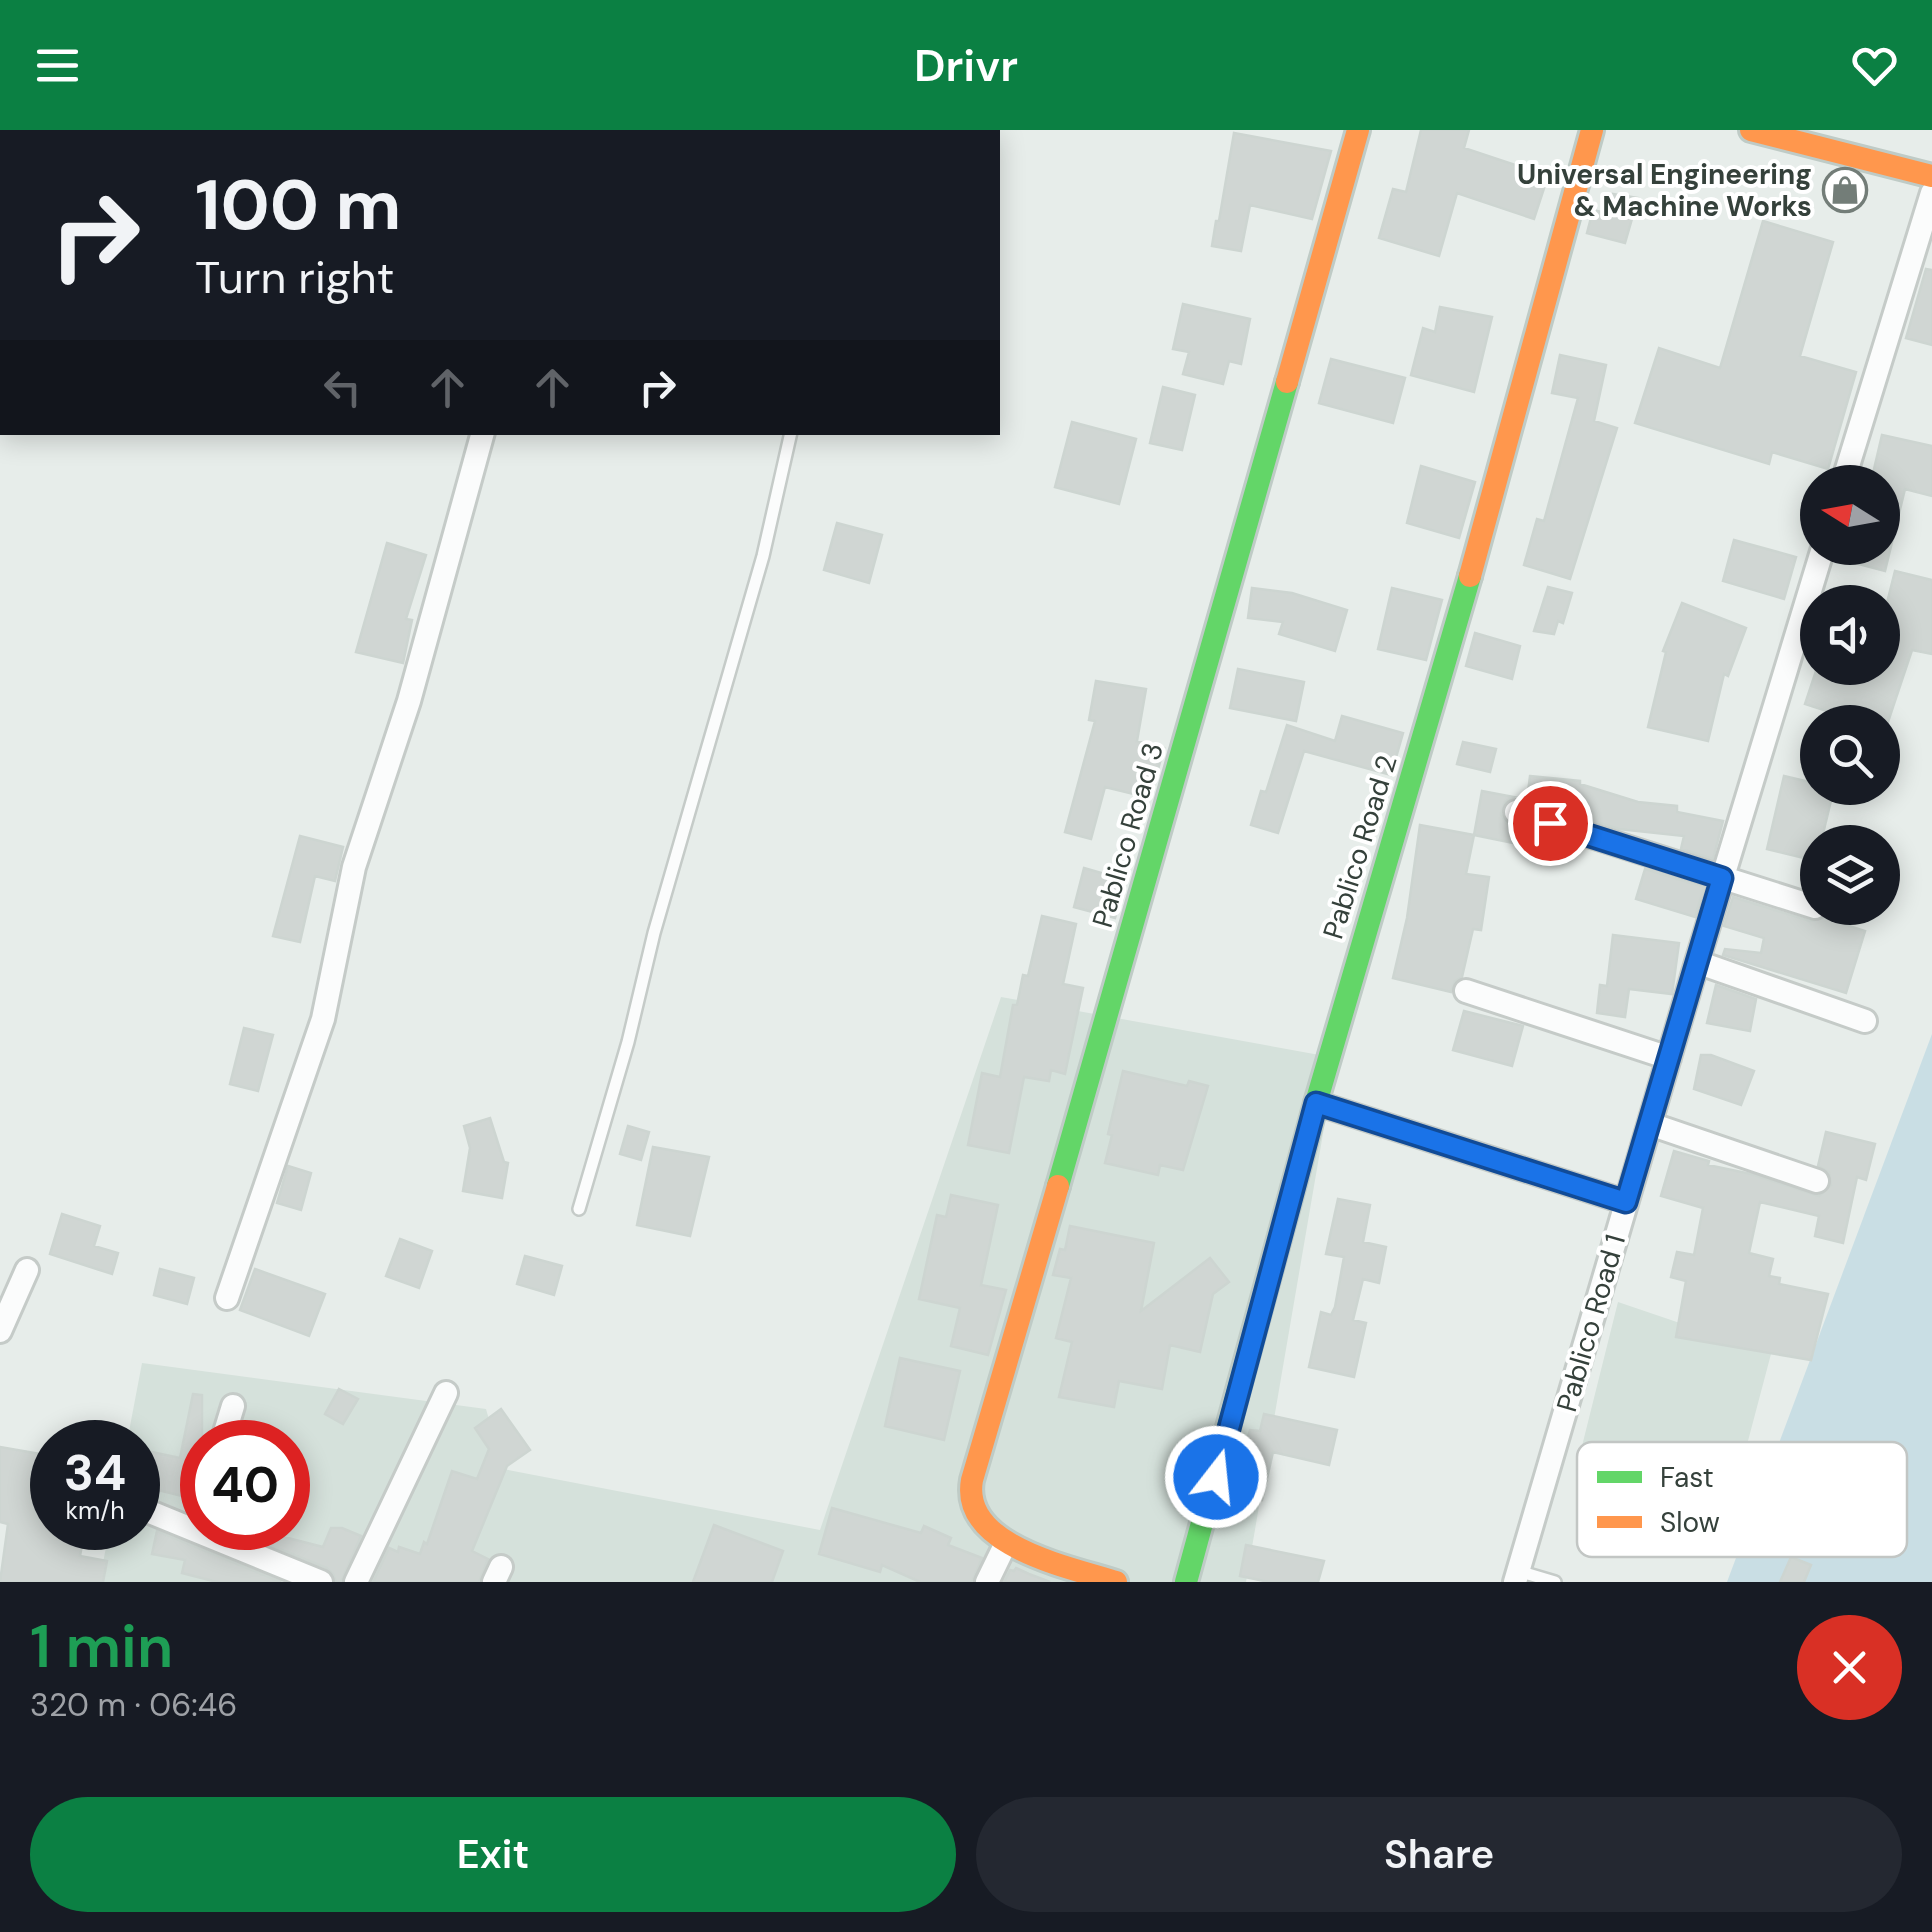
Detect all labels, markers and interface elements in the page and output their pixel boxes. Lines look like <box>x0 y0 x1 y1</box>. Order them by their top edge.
text: Drivr <box>914 36 1018 95</box>
icon: menu <box>30 38 85 93</box>
icon: heart <box>1847 38 1902 93</box>
place label: Universal Engineering & Machine Works <box>1517 156 1812 225</box>
text: 100 m <box>195 160 401 251</box>
shop icon: Universal Engineering & Machine Works <box>1822 167 1868 213</box>
icon: right <box>30 170 160 300</box>
text: Turn right <box>195 248 394 307</box>
icon: left <box>315 360 370 415</box>
icon: ahead <box>420 360 475 415</box>
icon: ahead <box>525 360 580 415</box>
icon: right <box>630 360 685 415</box>
north arrow <box>1800 465 1900 565</box>
map controls <box>1800 465 1900 925</box>
button: sound <box>1800 585 1900 685</box>
button: search <box>1800 705 1900 805</box>
street label: Pablico Road 3 <box>1084 738 1172 932</box>
street label: Pablico Road 2 <box>1315 751 1405 943</box>
pin <box>1508 781 1593 866</box>
icon: arrive <box>1523 796 1578 851</box>
button: layers <box>1800 825 1900 925</box>
street label: Pablico Road 1 <box>1548 1230 1634 1416</box>
speed limit sign: 40 <box>180 1420 310 1550</box>
position arrow <box>1164 1425 1268 1529</box>
text: 34 <box>64 1440 126 1506</box>
legend <box>1577 1442 1907 1557</box>
text: Fast <box>1660 1459 1714 1496</box>
text: km/h <box>65 1494 125 1527</box>
text: Slow <box>1660 1504 1720 1541</box>
text: 1 min <box>30 1607 173 1686</box>
button: close <box>1797 1615 1902 1720</box>
text: 320 m · 06:46 <box>30 1684 237 1726</box>
button: Exit <box>30 1797 956 1912</box>
button: Share <box>976 1797 1902 1912</box>

